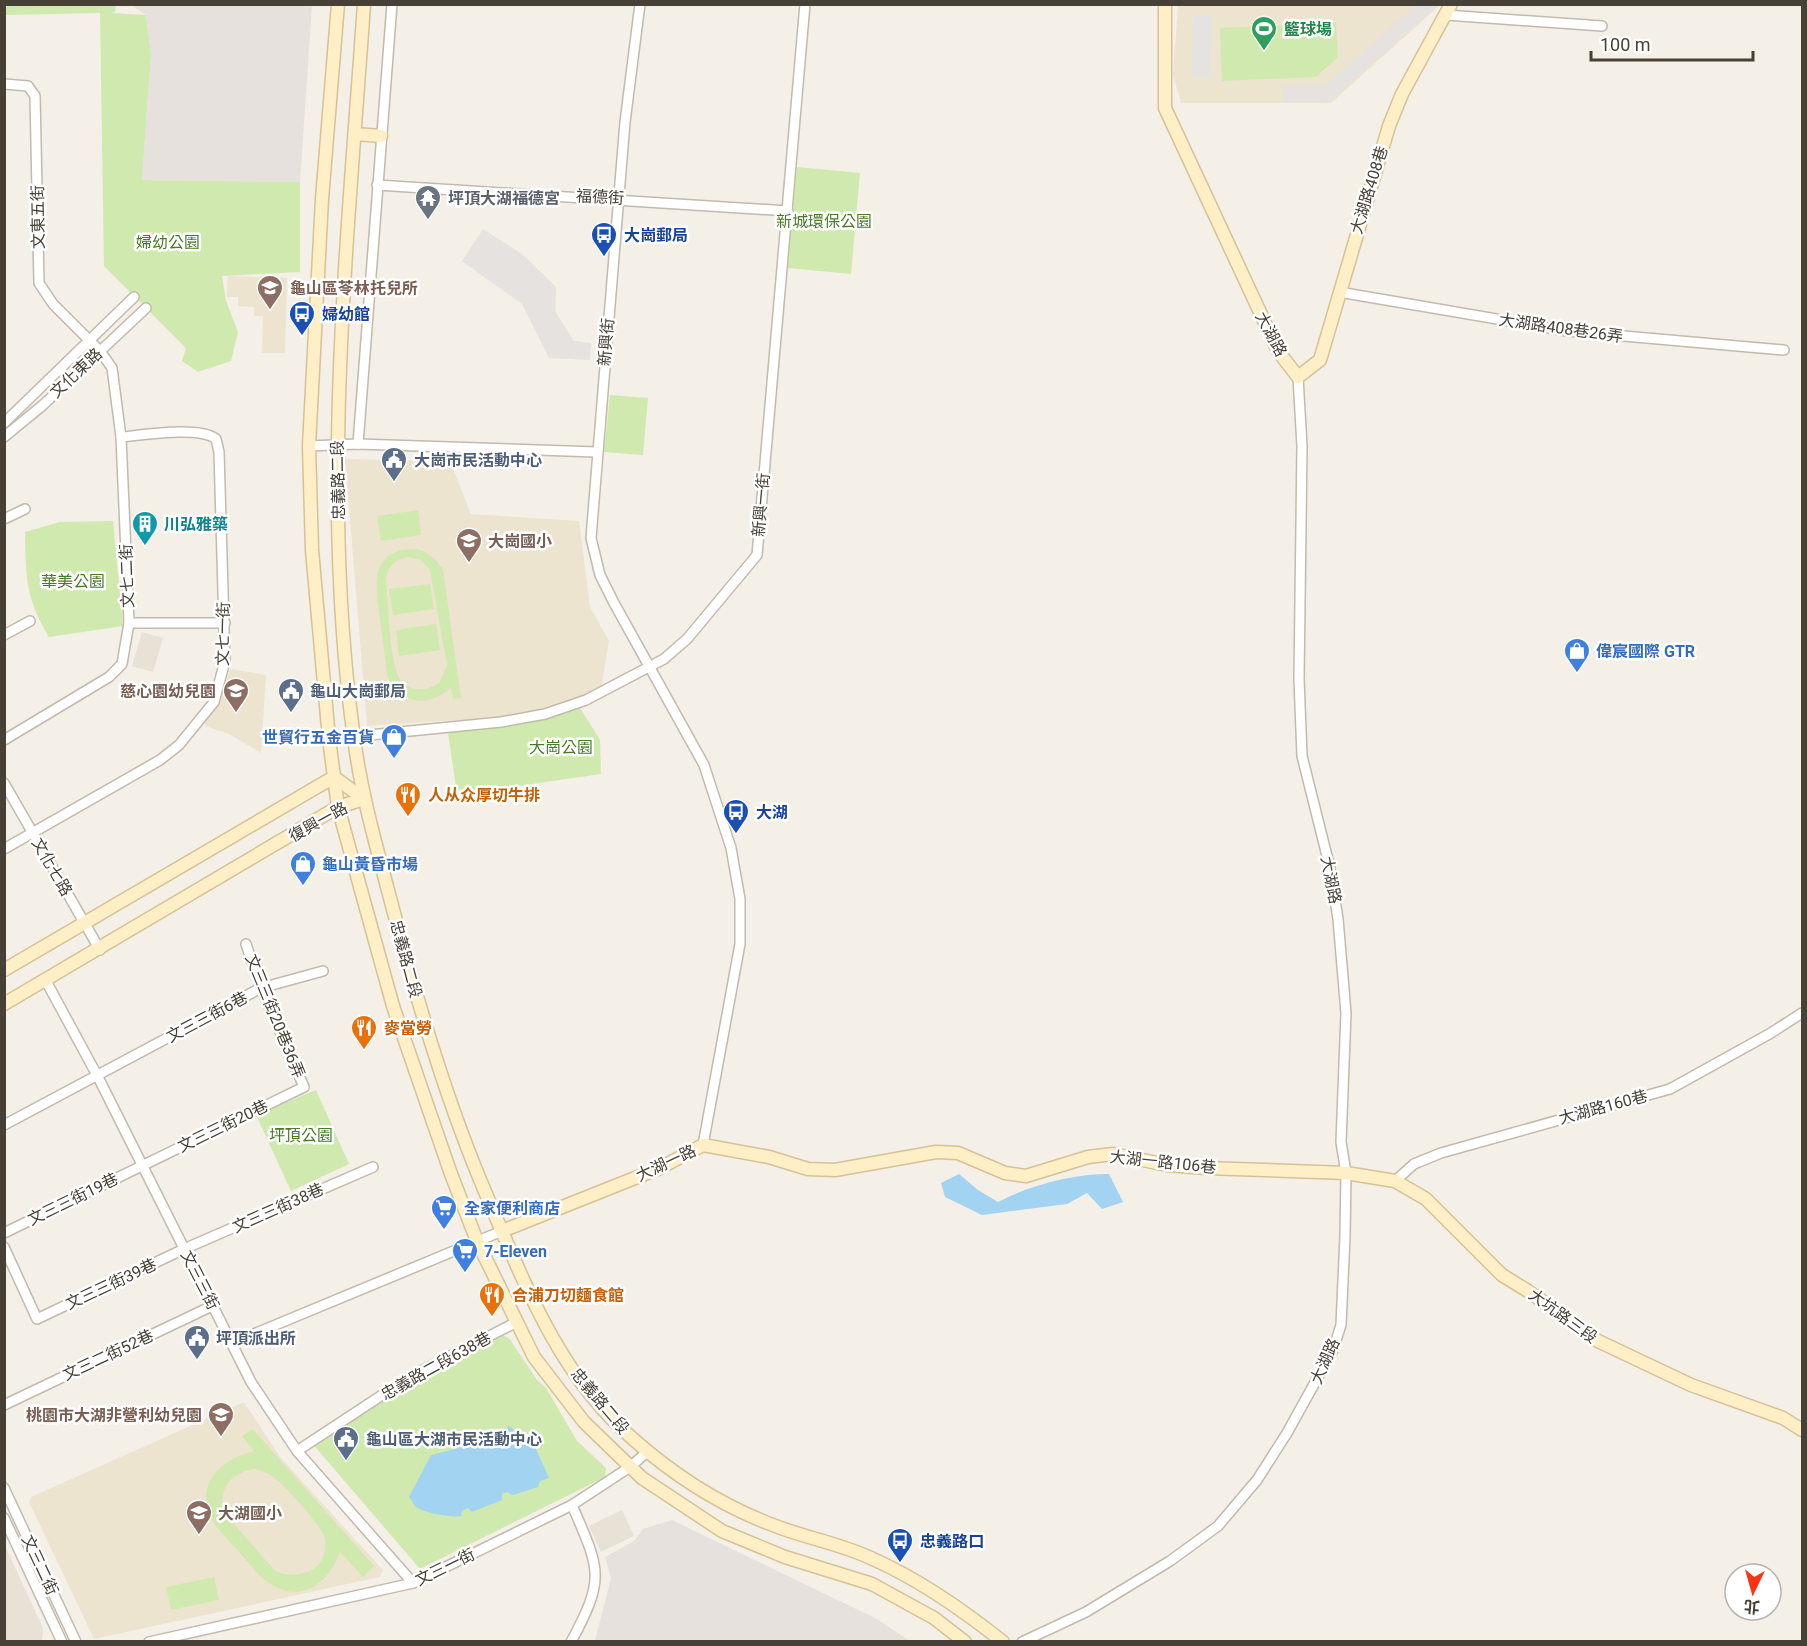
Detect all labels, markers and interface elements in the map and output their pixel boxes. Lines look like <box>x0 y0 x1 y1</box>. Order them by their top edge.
sports icon: 籃球場 <box>1249 14 1279 52</box>
place label: 籃球場 <box>1284 20 1332 39</box>
scale bar <box>1591 24 1753 62</box>
text: 100 m <box>1600 34 1651 55</box>
street label: 大湖路408巷 <box>1347 144 1391 236</box>
temple icon: 坪頂大湖福德宮 <box>413 183 443 221</box>
street label: 文東五街 <box>28 185 48 249</box>
street label: 福德街 <box>576 186 624 208</box>
place label: 坪頂大湖福德宮 <box>448 189 560 208</box>
park label: 新城環保公園 <box>776 212 872 231</box>
bus stop icon: 大崗郵局 <box>589 220 619 258</box>
place label: 大崗郵局 <box>624 226 688 245</box>
park label: 婦幼公園 <box>136 233 200 252</box>
school or university icon: 龜山區苓林托兒所 <box>255 273 285 311</box>
place label: 龜山區苓林托兒所 <box>290 279 418 298</box>
bus stop icon: 婦幼館 <box>287 299 317 337</box>
place label: 婦幼館 <box>322 305 370 324</box>
street label: 大湖路 <box>1251 308 1291 360</box>
street label: 大湖路408巷26弄 <box>1498 310 1624 346</box>
street label: 新興街 <box>594 317 618 367</box>
street label: 文化東路 <box>46 344 106 402</box>
street label: 忠義路二段 <box>328 440 348 520</box>
public building icon: 大崗市民活動中心 <box>379 445 409 483</box>
place label: 大崗市民活動中心 <box>414 451 542 470</box>
street label: 新興一街 <box>749 472 773 538</box>
building icon: 川弘雅築 <box>130 509 160 547</box>
place label: 川弘雅築 <box>164 515 228 534</box>
school or university icon: 大崗國小 <box>454 526 484 564</box>
place label: 大崗國小 <box>488 532 552 551</box>
street label: 文七二街 <box>116 544 138 608</box>
park label: 華美公園 <box>41 572 105 591</box>
street label: 文七一街 <box>213 602 233 666</box>
shop icon: 偉宸國際 GTR <box>1562 636 1592 674</box>
place label: 偉宸國際 GTR <box>1596 642 1695 661</box>
school or university icon: 慈心園幼兒園 <box>221 676 251 714</box>
public building icon: 龜山大崗郵局 <box>276 676 306 714</box>
place label: 慈心園幼兒園 <box>120 682 216 701</box>
place label: 龜山大崗郵局 <box>310 682 406 701</box>
shop icon: 世貿行五金百貨 <box>379 722 409 760</box>
place label: 世貿行五金百貨 <box>262 728 374 747</box>
park label: 大崗公園 <box>529 738 593 757</box>
restaurant icon: 人从众厚切牛排 <box>393 780 423 818</box>
place label: 人从众厚切牛排 <box>428 786 540 805</box>
bus stop icon: 大湖 <box>721 797 751 835</box>
street label: 復興一路 <box>285 798 351 846</box>
place label: 大湖 <box>756 803 788 822</box>
street label: 文化七路 <box>28 835 76 899</box>
shop icon: 龜山黃昏市場 <box>288 849 318 887</box>
place label: 龜山黃昏市場 <box>322 855 418 874</box>
street label: 大湖路 <box>1317 855 1345 905</box>
street label: 忠義路二段 <box>386 918 426 1000</box>
street label: 文三三街20巷36弄 <box>241 951 309 1081</box>
street label: 文三三街6巷 <box>163 988 251 1046</box>
restaurant icon: 麥當勞 <box>349 1013 379 1051</box>
place label: 麥當勞 <box>384 1019 432 1038</box>
street label: 大湖路160巷 <box>1557 1086 1649 1128</box>
street label: 文三三街20巷 <box>175 1096 271 1156</box>
park label: 坪頂公園 <box>269 1126 333 1145</box>
street label: 大湖一路 <box>633 1141 699 1185</box>
street label: 大湖一路106巷 <box>1109 1147 1217 1177</box>
street label: 文三三街19巷 <box>25 1169 121 1229</box>
street label: 文三三街38巷 <box>229 1179 327 1237</box>
supermarket icon: 全家便利商店 <box>429 1193 459 1231</box>
place label: 全家便利商店 <box>464 1199 560 1218</box>
supermarket icon: 7-Eleven <box>450 1236 480 1274</box>
place label: 7-Eleven <box>484 1242 547 1261</box>
street label: 文三三街 <box>177 1247 223 1313</box>
street label: 文三三街39巷 <box>63 1255 159 1313</box>
restaurant icon: 合浦刀切麵食館 <box>477 1280 507 1318</box>
street label: 大坑路三段 <box>1525 1285 1601 1347</box>
place label: 合浦刀切麵食館 <box>512 1286 624 1305</box>
public building icon: 坪頂派出所 <box>182 1323 212 1361</box>
street label: 文三二街52巷 <box>60 1326 156 1384</box>
street label: 忠義路二段638巷 <box>378 1328 494 1404</box>
place label: 坪頂派出所 <box>216 1329 296 1348</box>
street label: 大湖路 <box>1307 1335 1343 1387</box>
street label: 忠義路二段 <box>567 1364 633 1438</box>
school or university icon: 桃園市大湖非營利幼兒園 <box>206 1400 236 1438</box>
place label: 桃園市大湖非營利幼兒園 <box>26 1406 202 1425</box>
public building icon: 龜山區大湖市民活動中心 <box>331 1424 361 1462</box>
place label: 龜山區大湖市民活動中心 <box>366 1430 542 1449</box>
school or university icon: 大湖國小 <box>184 1498 214 1536</box>
place label: 大湖國小 <box>218 1504 282 1523</box>
bus stop icon: 忠義路口 <box>885 1526 915 1564</box>
street label: 文三二街 <box>18 1532 62 1598</box>
place label: 忠義路口 <box>920 1532 984 1551</box>
street label: 文三一街 <box>412 1544 478 1590</box>
north arrow <box>1723 1562 1783 1622</box>
text: 北 <box>1743 1596 1761 1617</box>

